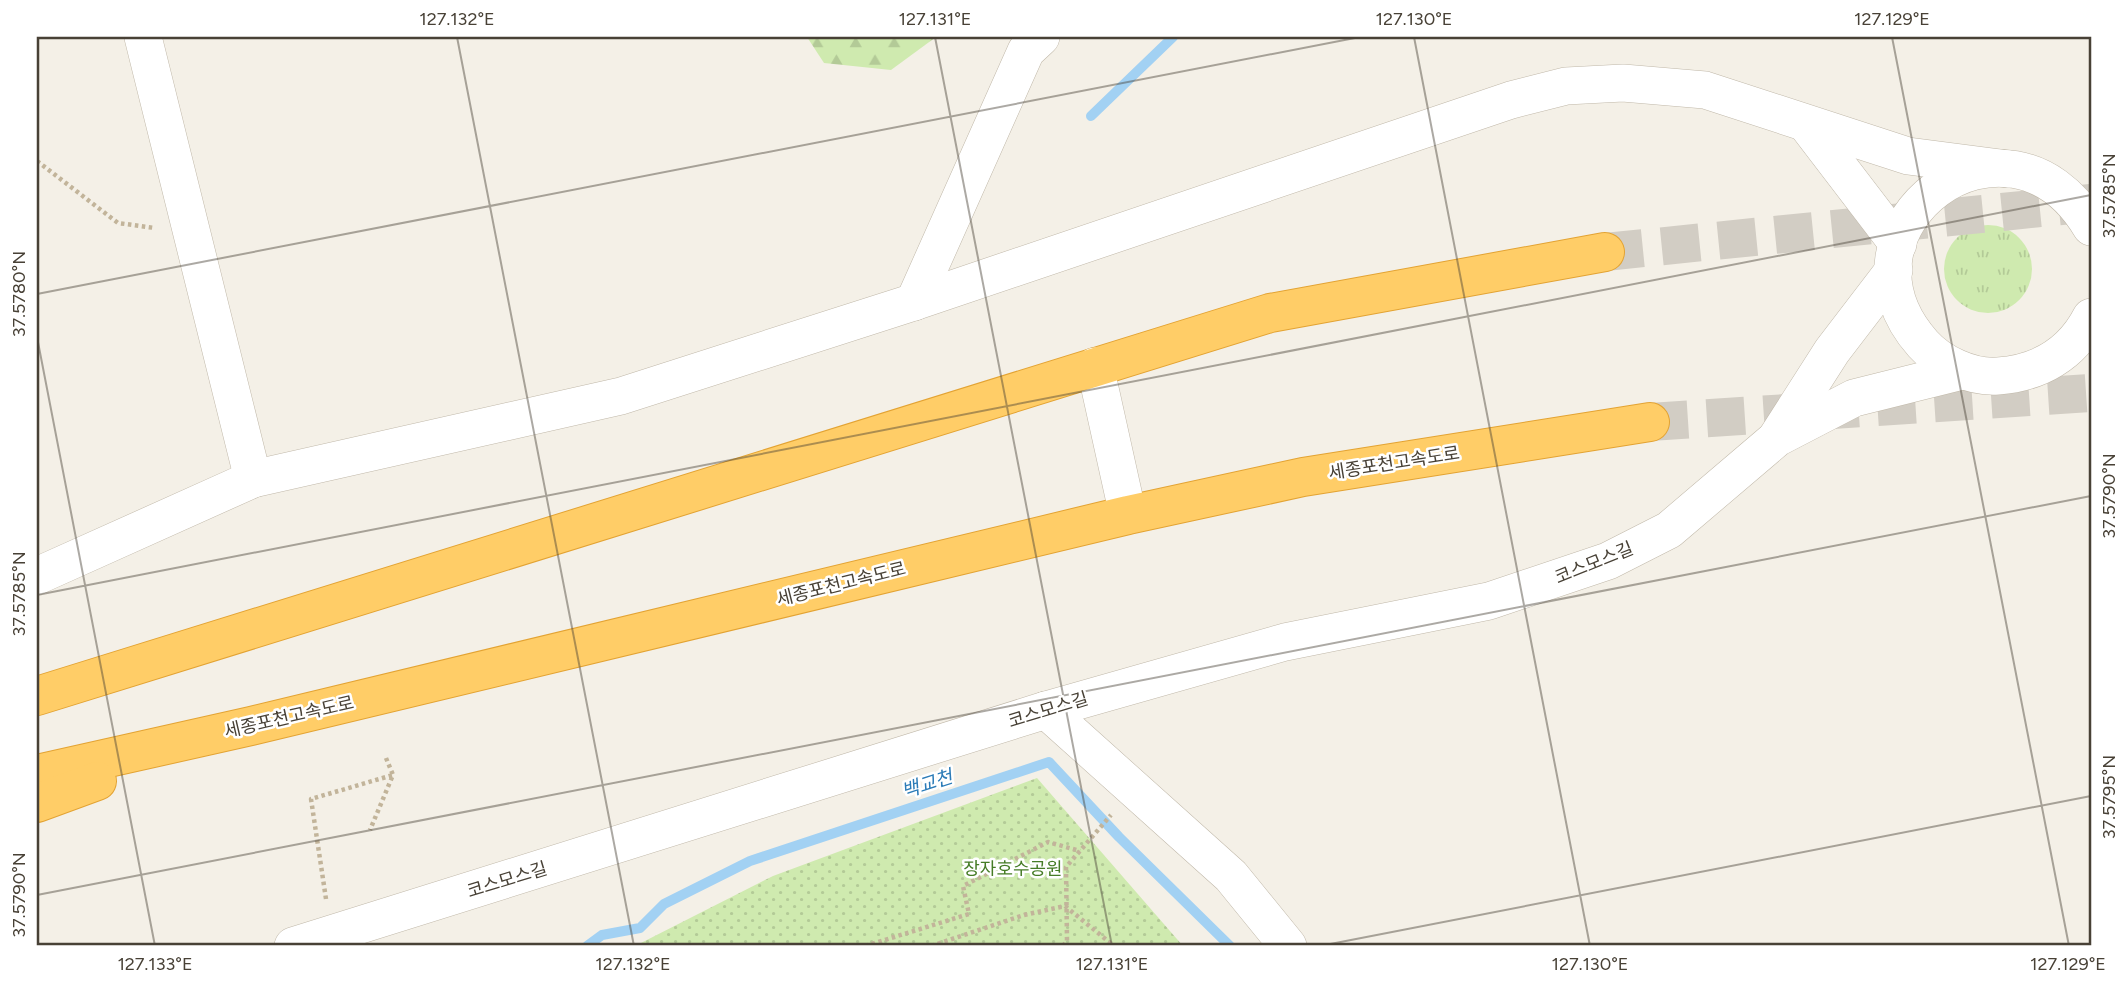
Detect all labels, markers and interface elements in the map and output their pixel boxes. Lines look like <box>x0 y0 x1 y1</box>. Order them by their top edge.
text: 127.132°E <box>419 8 495 30</box>
text: 127.131°E <box>899 8 971 30</box>
text: 127.130°E <box>1376 8 1452 30</box>
text: 127.129°E <box>1854 8 1930 30</box>
text: 37.5785°N <box>2098 153 2120 239</box>
text: 37.5780°N <box>8 251 30 337</box>
street label: 세종포천고속도로 <box>1327 442 1461 484</box>
text: 37.5790°N <box>2098 453 2120 539</box>
street label: 코스모스길 <box>1551 537 1637 589</box>
text: 37.5785°N <box>8 551 30 637</box>
street label: 세종포천고속도로 <box>774 557 908 611</box>
street label: 코스모스길 <box>1005 687 1091 733</box>
street label: 세종포천고속도로 <box>222 691 356 743</box>
text: 37.5795°N <box>2098 755 2120 839</box>
water label: 백교천 <box>899 764 957 803</box>
text: 37.5790°N <box>8 852 30 938</box>
street label: 코스모스길 <box>464 857 550 903</box>
park label: 장자호수공원 <box>963 858 1063 880</box>
text: 127.133°E <box>117 953 193 975</box>
text: 127.132°E <box>595 953 671 975</box>
text: 127.131°E <box>1076 953 1148 975</box>
text: 127.130°E <box>1552 953 1628 975</box>
text: 127.129°E <box>2030 953 2106 975</box>

